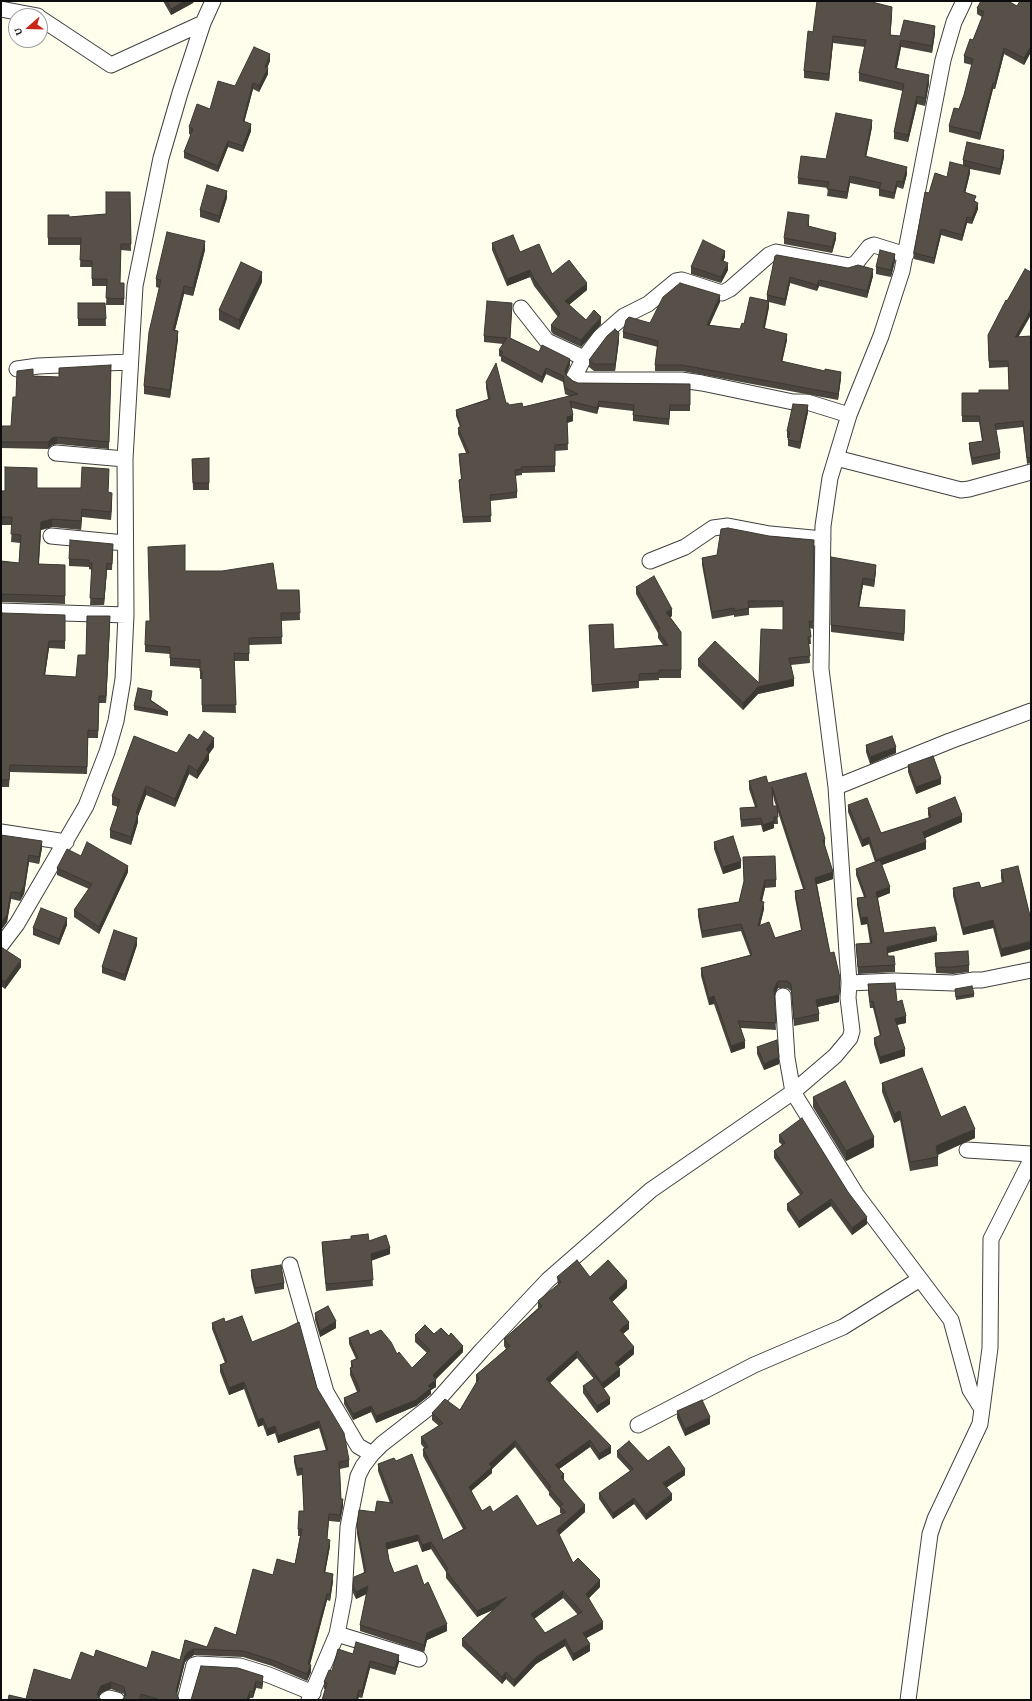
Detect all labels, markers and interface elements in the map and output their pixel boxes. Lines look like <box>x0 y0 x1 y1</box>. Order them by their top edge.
north arrow <box>8 8 48 48</box>
text: U <box>11 26 25 37</box>

